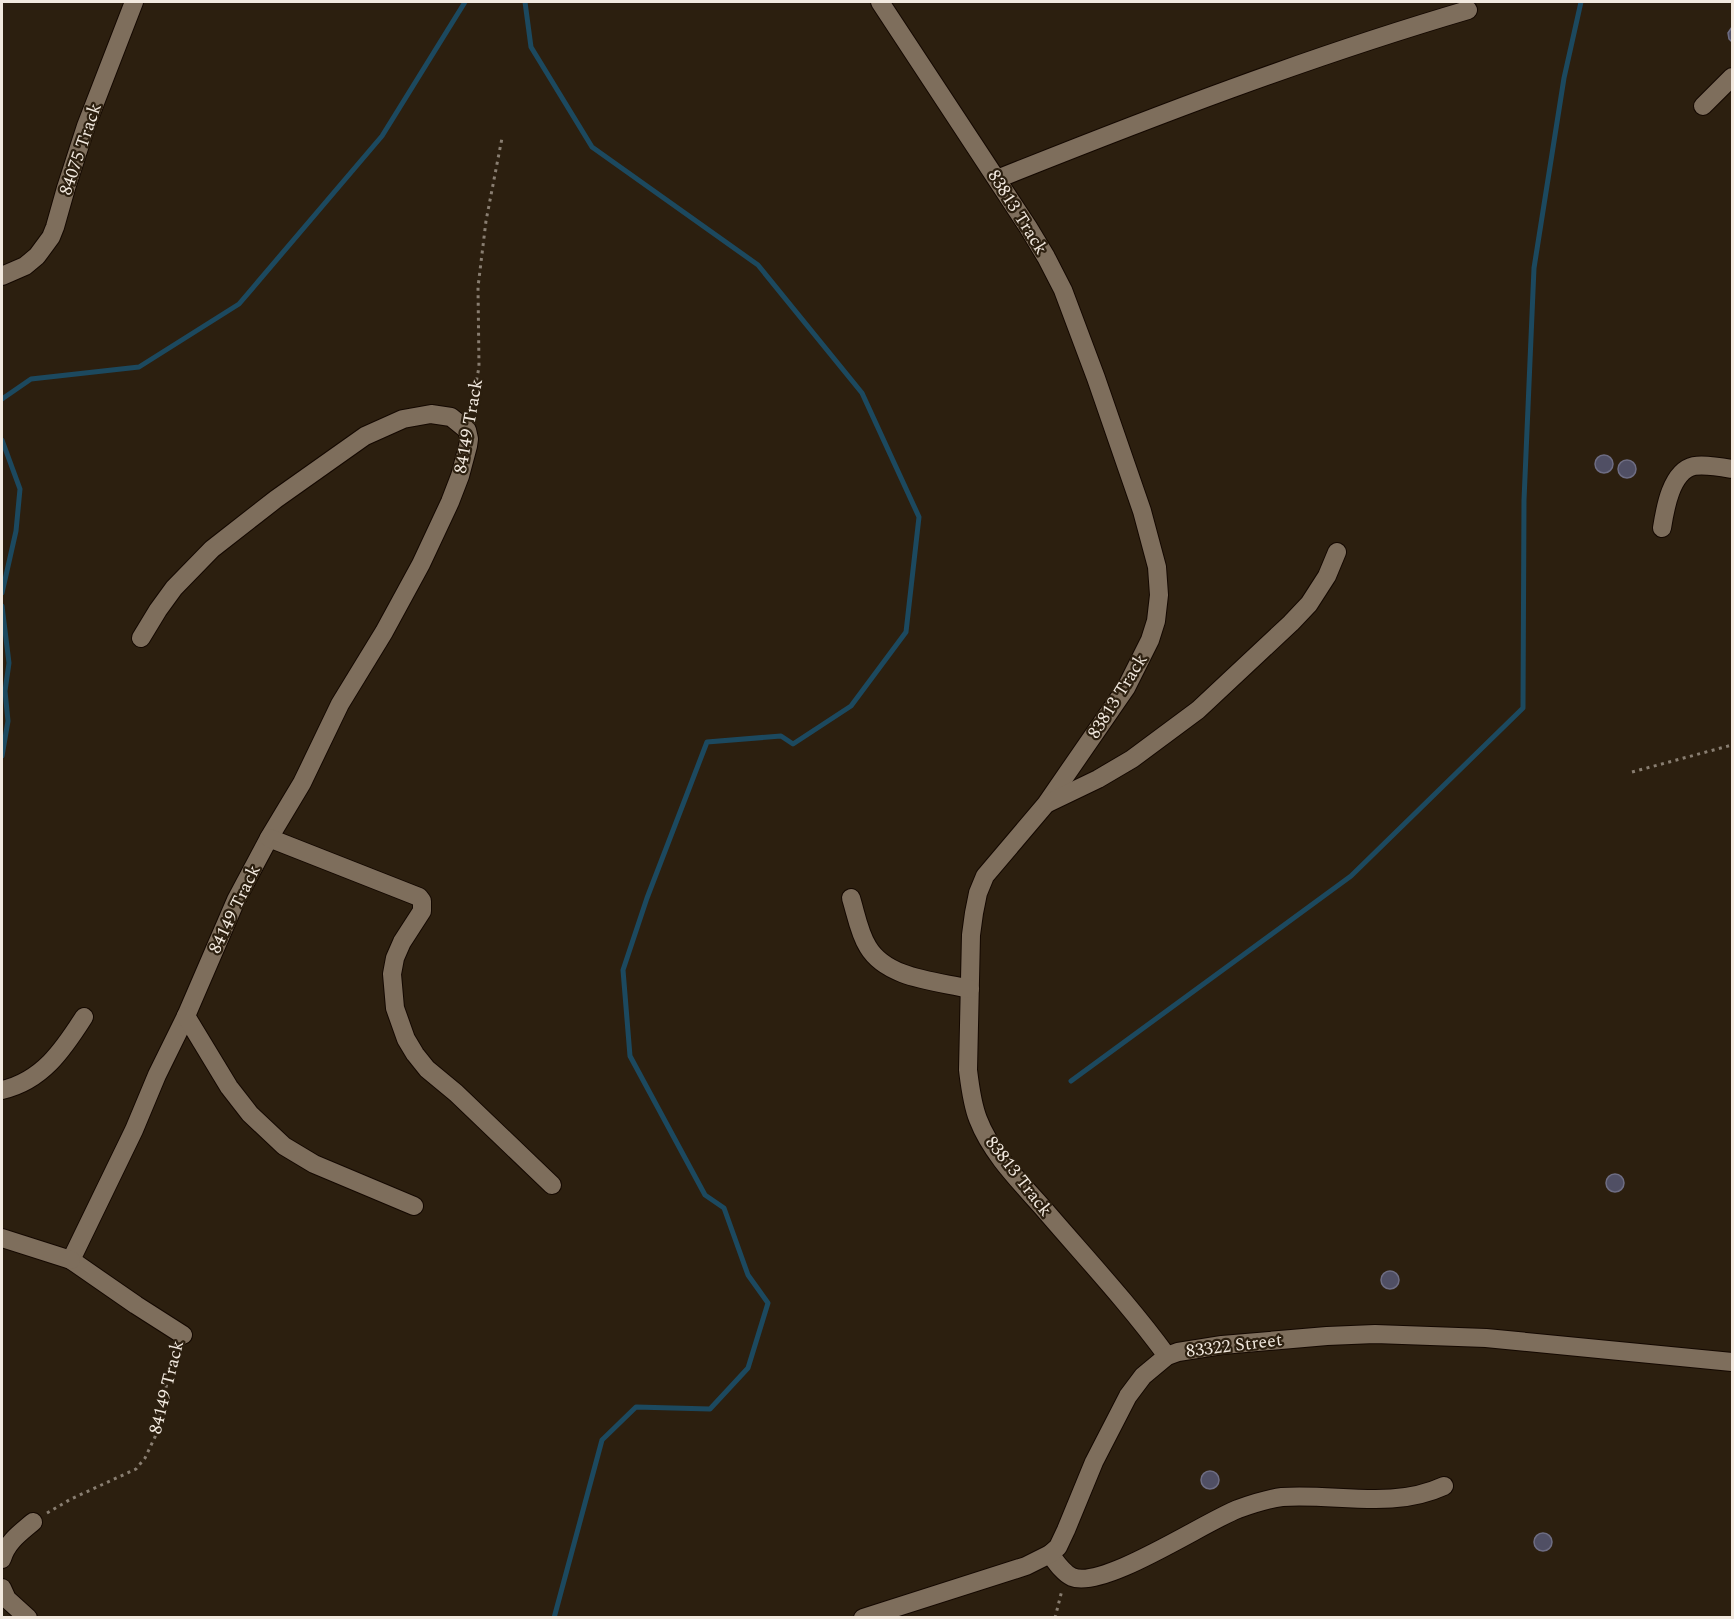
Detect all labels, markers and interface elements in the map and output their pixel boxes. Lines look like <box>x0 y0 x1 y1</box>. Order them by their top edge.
street label: 84075 Track <box>52 99 109 199</box>
street label: 83813 Track <box>981 164 1054 260</box>
street label: 84149 Track <box>447 377 490 476</box>
street label: 83813 Track <box>1081 648 1154 744</box>
street label: 84149 Track <box>201 860 268 958</box>
street label: 83813 Track <box>978 1130 1059 1222</box>
street label: 83322 Street <box>1184 1326 1284 1365</box>
street label: 84149 Track <box>142 1337 191 1437</box>

